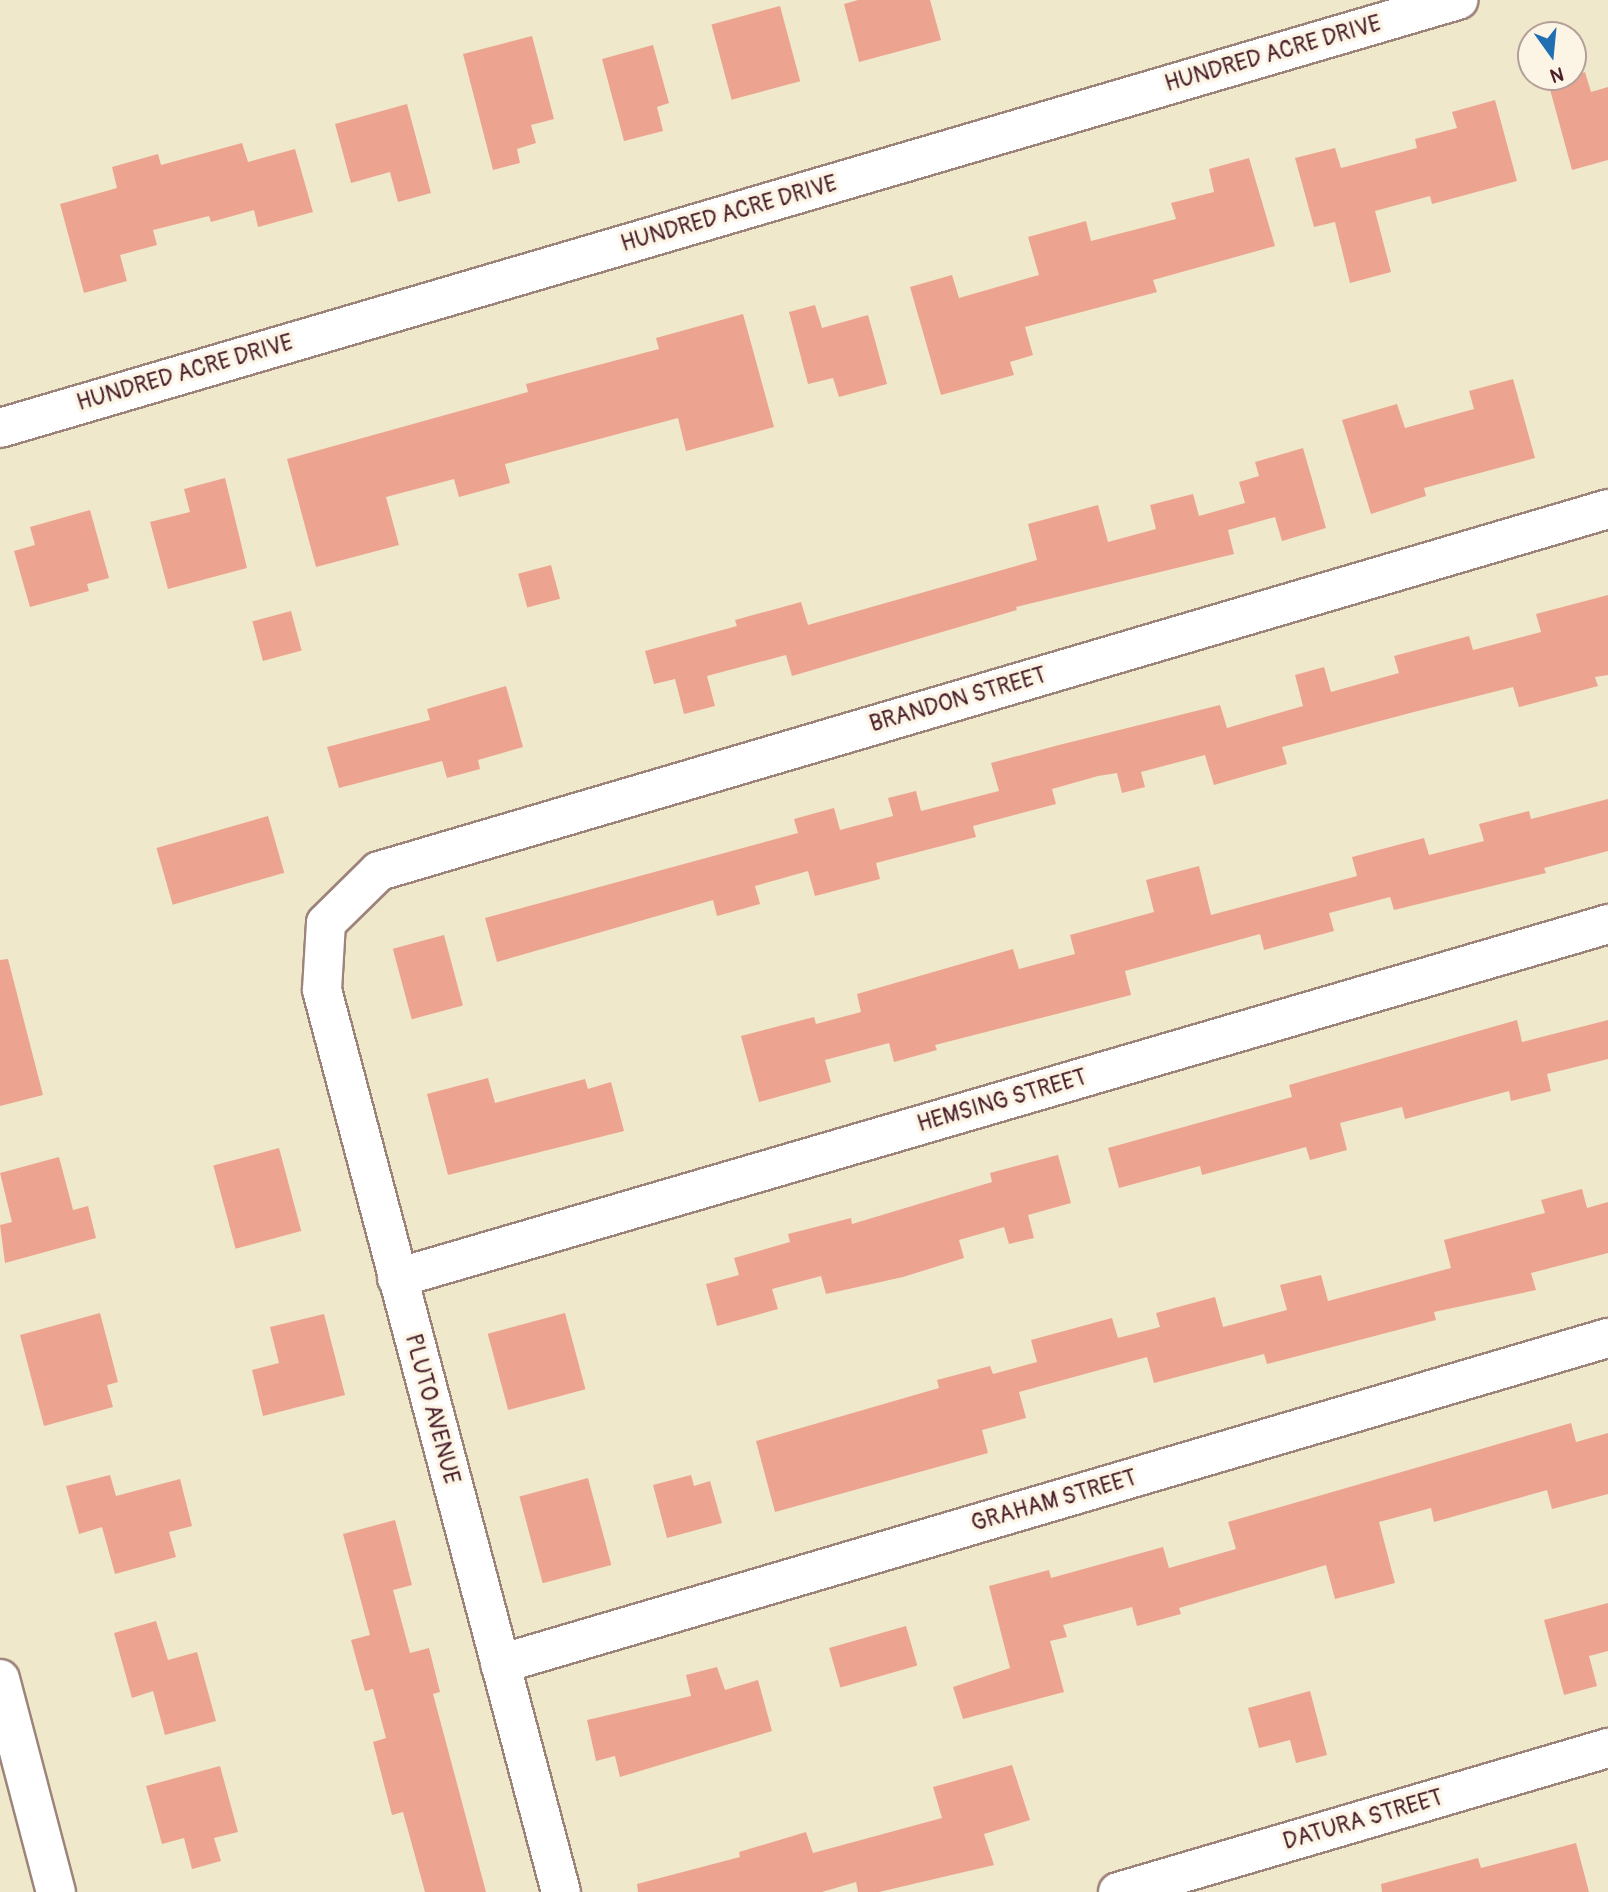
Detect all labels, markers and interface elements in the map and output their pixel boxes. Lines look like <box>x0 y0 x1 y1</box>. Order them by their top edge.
street label: HUNDRED ACRE DRIVE <box>1162 10 1384 98</box>
north arrow <box>1517 21 1587 91</box>
text: N <box>1548 61 1566 88</box>
street label: HUNDRED ACRE DRIVE <box>618 170 840 258</box>
street label: HUNDRED ACRE DRIVE <box>74 329 296 417</box>
street label: BRANDON STREET <box>866 662 1050 738</box>
street label: HEMSING STREET <box>914 1064 1090 1138</box>
street label: PLUTO AVENUE <box>399 1331 465 1487</box>
street label: GRAHAM STREET <box>968 1464 1140 1538</box>
street label: DATURA STREET <box>1280 1784 1446 1856</box>

